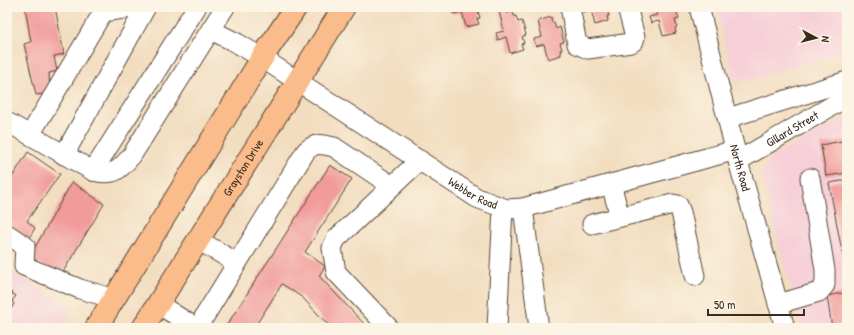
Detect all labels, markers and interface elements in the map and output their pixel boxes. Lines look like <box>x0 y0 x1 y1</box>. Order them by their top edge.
north arrow <box>796 18 836 58</box>
text: N <box>819 35 833 43</box>
street label: Gillard Street <box>763 106 822 151</box>
street label: Grayston Drive <box>219 135 267 199</box>
street label: North Road <box>726 143 755 193</box>
street label: Webber Road <box>445 173 500 213</box>
scale bar <box>708 291 804 317</box>
text: 50 m <box>714 296 735 313</box>

